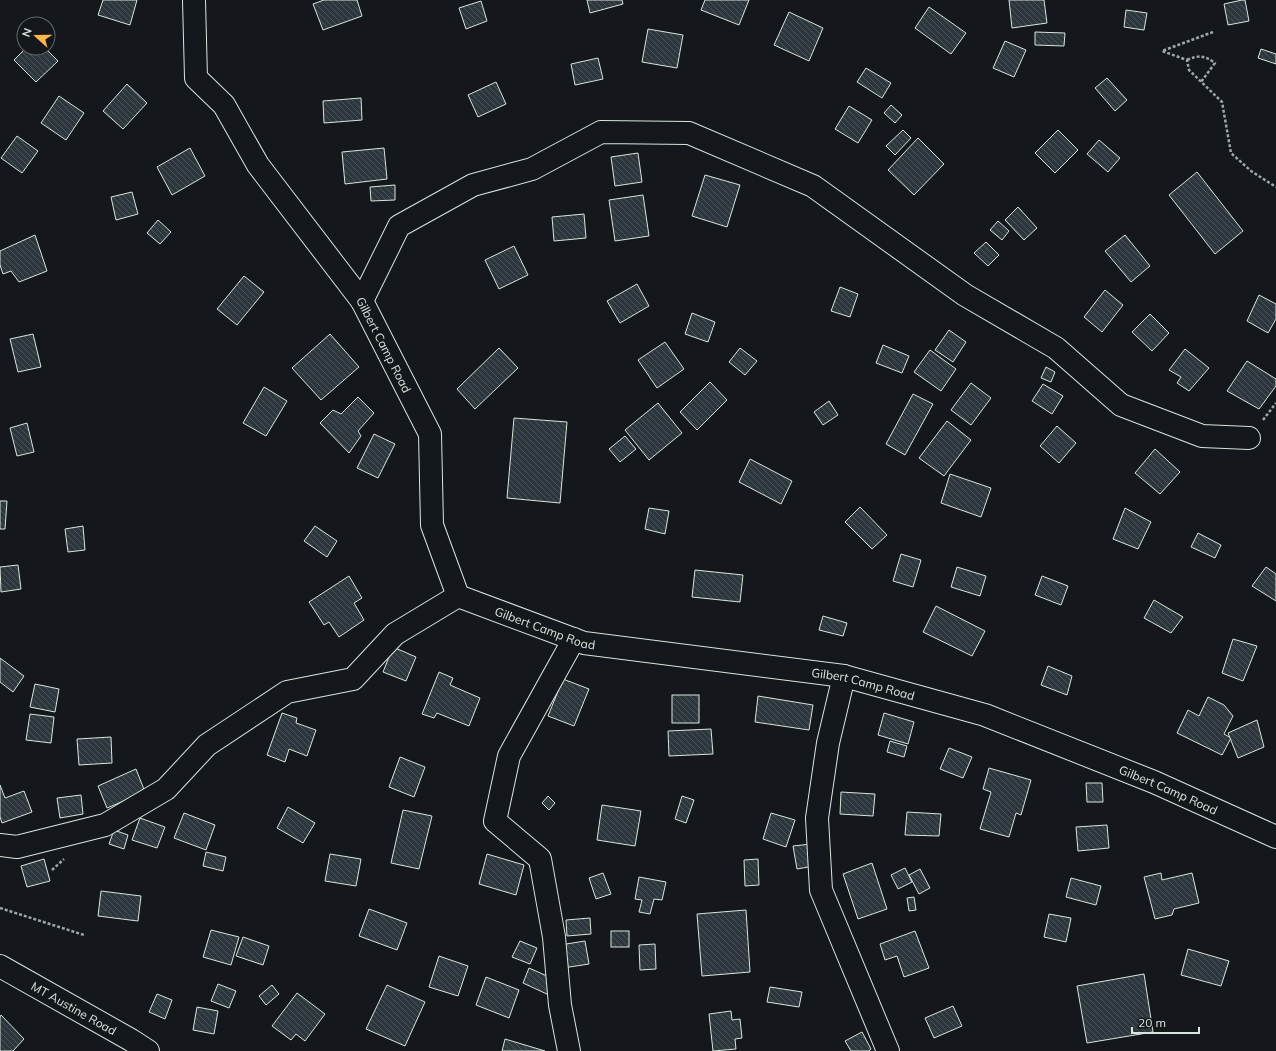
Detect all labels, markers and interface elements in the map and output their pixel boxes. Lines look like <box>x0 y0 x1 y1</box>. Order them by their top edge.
north arrow <box>16 16 56 56</box>
text: N <box>19 26 35 39</box>
street label: Gilbert Camp Road <box>354 294 415 395</box>
street label: Gilbert Camp Road <box>493 603 596 652</box>
street label: Gilbert Camp Road <box>811 664 917 703</box>
street label: Gilbert Camp Road <box>1117 762 1220 817</box>
street label: MT Austine Road <box>29 978 119 1038</box>
scale bar <box>1132 1009 1199 1035</box>
text: 20 m <box>1138 1015 1166 1030</box>

